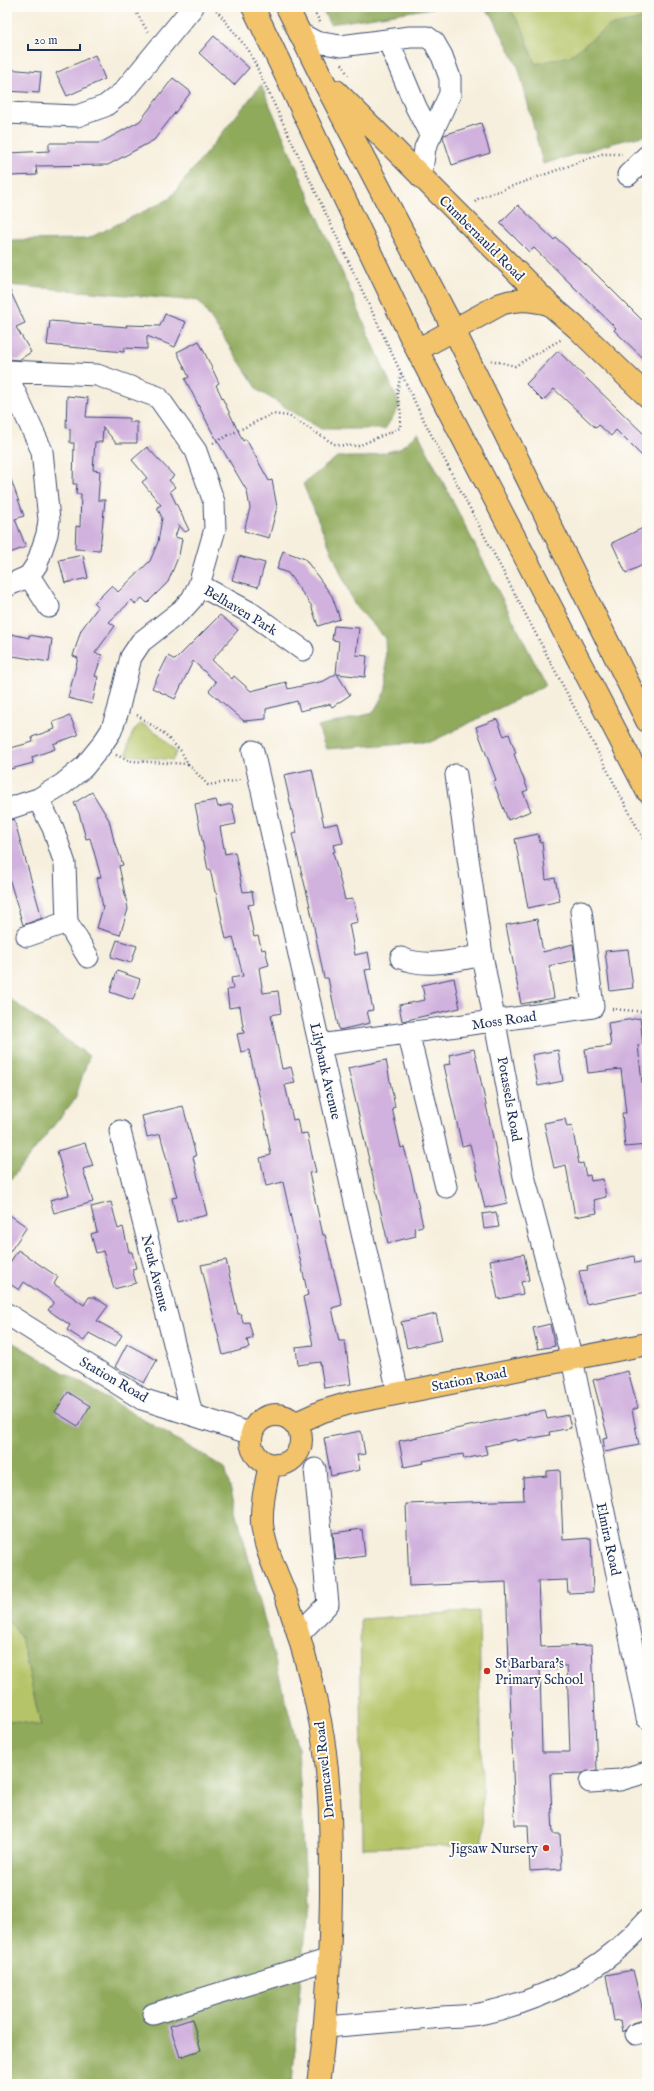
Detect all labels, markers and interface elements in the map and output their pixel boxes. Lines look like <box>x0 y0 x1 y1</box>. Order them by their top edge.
scale bar <box>28 26 80 52</box>
text: 20 m <box>34 33 57 48</box>
street label: Cumbernauld Road <box>435 192 528 286</box>
street label: Belhaven Park <box>200 582 281 640</box>
street label: Moss Road <box>471 1007 538 1034</box>
street label: Lilybank Avenue <box>305 1021 345 1122</box>
street label: Potassels Road <box>493 1055 525 1144</box>
street label: Neuk Avenue <box>137 1233 173 1314</box>
street label: Station Road <box>76 1353 151 1407</box>
street label: Station Road <box>430 1364 509 1396</box>
street label: Elmira Road <box>592 1501 625 1578</box>
place label: St Barbara's Primary School <box>495 1655 584 1689</box>
marker: St Barbara's Primary School <box>482 1666 492 1676</box>
street label: Drumcavel Road <box>311 1720 339 1819</box>
place label: Jigsaw Nursery <box>449 1840 538 1858</box>
marker: Jigsaw Nursery <box>541 1843 551 1853</box>

